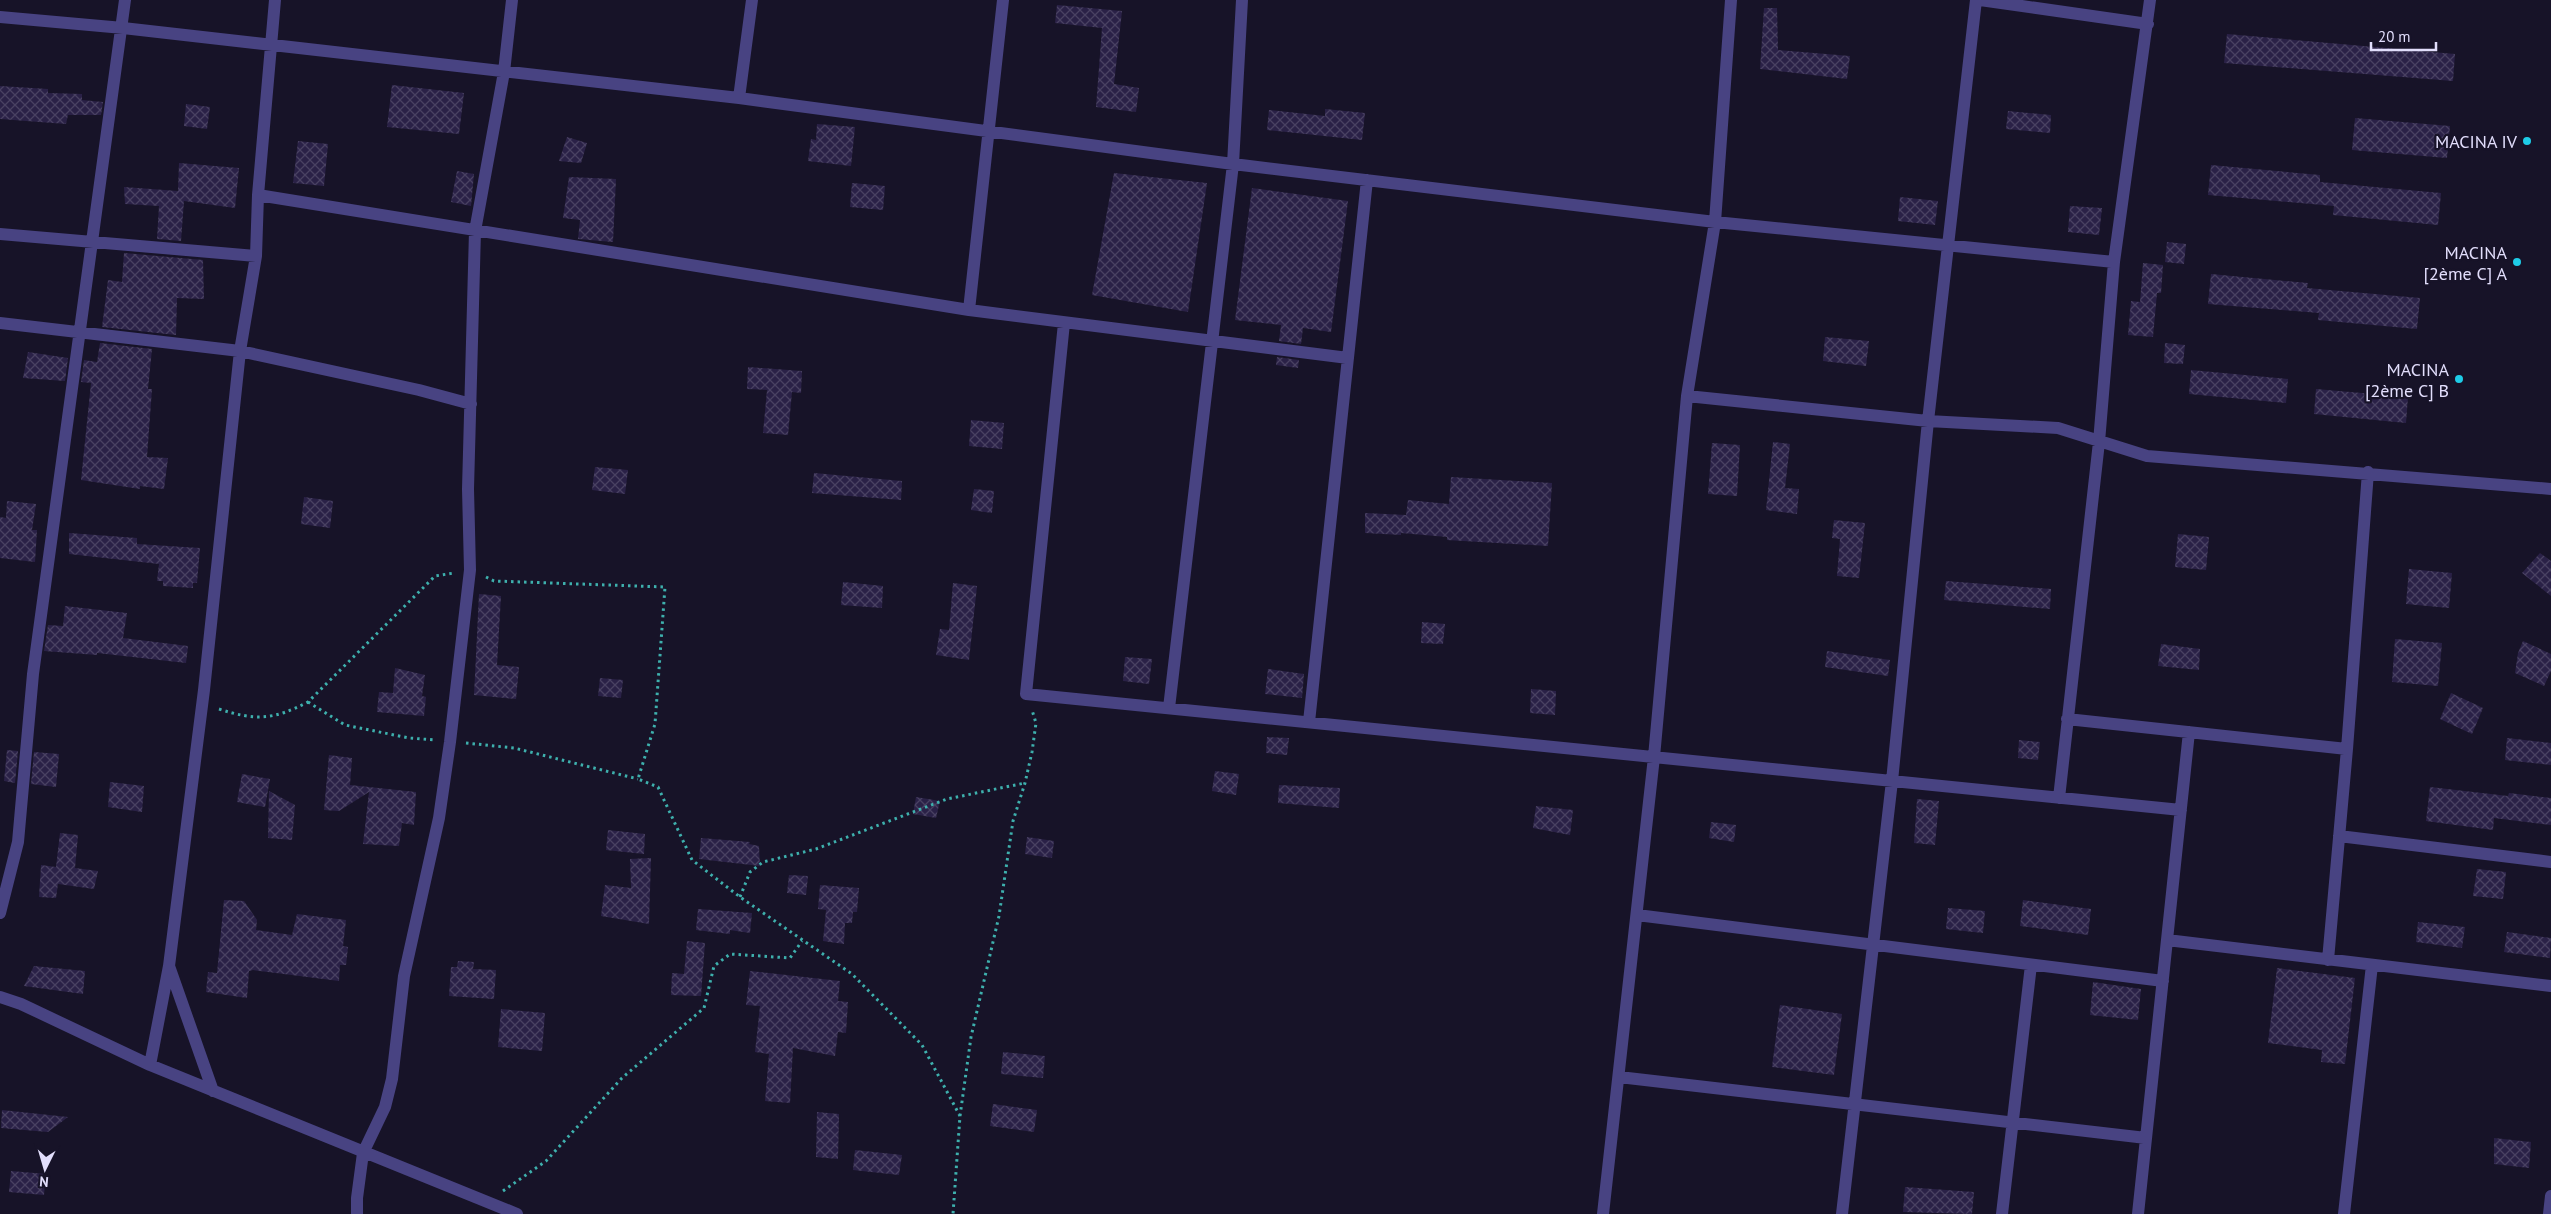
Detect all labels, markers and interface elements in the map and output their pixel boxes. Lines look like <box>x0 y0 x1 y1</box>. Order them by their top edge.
scale bar <box>2371 20 2436 52</box>
text: 20 m <box>2378 27 2411 46</box>
place label: MACINA IV <box>2435 130 2518 153</box>
marker: MACINA IV <box>2521 135 2533 147</box>
place label: MACINA [2ème C] A <box>2423 241 2507 285</box>
marker: MACINA [2ème C] A <box>2511 256 2523 268</box>
place label: MACINA [2ème C] B <box>2365 358 2449 402</box>
marker: MACINA [2ème C] B <box>2453 373 2465 385</box>
north arrow <box>20 1144 70 1194</box>
text: N <box>38 1173 49 1191</box>

